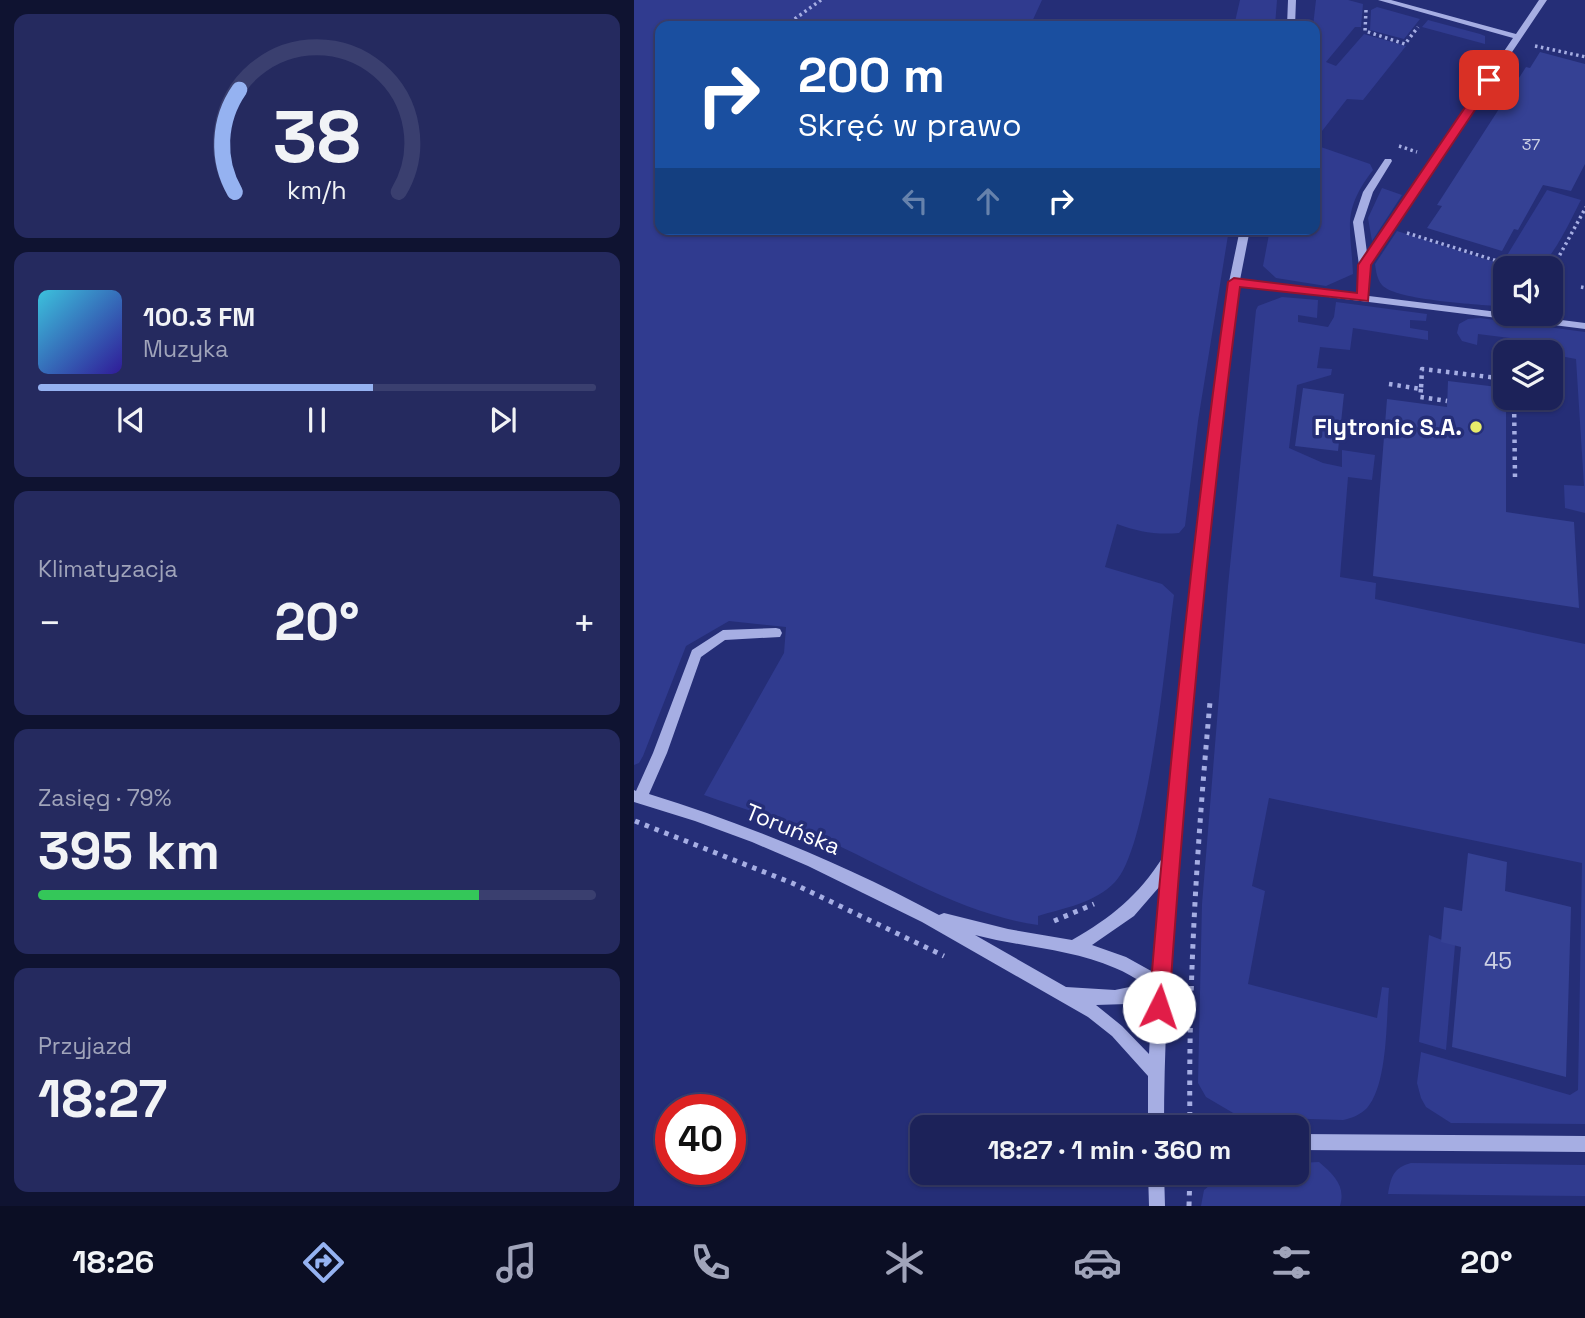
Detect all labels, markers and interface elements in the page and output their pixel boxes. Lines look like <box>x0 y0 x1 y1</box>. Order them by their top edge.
text: 200 m <box>798 44 945 106</box>
icon: right <box>683 49 774 140</box>
pin <box>1459 50 1519 110</box>
icon: arrive <box>1470 61 1508 99</box>
text: 38 <box>273 91 361 184</box>
text: Skręć w prawo <box>798 105 1022 145</box>
house number: 37 <box>1522 134 1540 155</box>
text: km/h <box>287 174 347 206</box>
icon: left <box>896 182 934 220</box>
icon: ahead <box>969 182 1007 220</box>
icon: right <box>1042 182 1080 220</box>
map controls <box>1493 256 1563 410</box>
button: sound <box>1493 256 1563 326</box>
text: 100.3 FM <box>143 300 255 334</box>
text: Muzyka <box>143 334 228 364</box>
button: layers <box>1493 340 1563 410</box>
icon: previous <box>112 401 150 439</box>
icon: pause <box>298 401 336 439</box>
icon: next <box>484 401 522 439</box>
place label: Flytronic S.A. <box>1314 412 1462 442</box>
marker: Flytronic S.A. <box>1468 419 1484 435</box>
text: Klimatyzacja <box>38 554 178 584</box>
text: 20° <box>274 589 360 655</box>
text: − <box>38 599 62 647</box>
text: + <box>572 599 596 647</box>
text: Zasięg · 79% <box>38 783 171 813</box>
street label: Toruńska <box>741 796 845 862</box>
text: 395 km <box>38 818 220 884</box>
house number: 45 <box>1484 946 1512 976</box>
position arrow <box>1122 970 1196 1044</box>
text: Przyjazd <box>38 1031 132 1061</box>
text: 18:27 <box>38 1066 167 1132</box>
speed limit sign: 40 <box>655 1094 746 1185</box>
text: 18:27 · 1 min · 360 m <box>988 1133 1231 1167</box>
icon: directions <box>299 1238 348 1287</box>
icon: music <box>492 1238 541 1287</box>
icon: phone <box>686 1238 735 1287</box>
icon: climate <box>880 1238 929 1287</box>
icon: car <box>1073 1238 1122 1287</box>
icon: filters <box>1267 1238 1316 1287</box>
text: 18:26 <box>72 1242 154 1282</box>
text: 20° <box>1460 1242 1513 1282</box>

